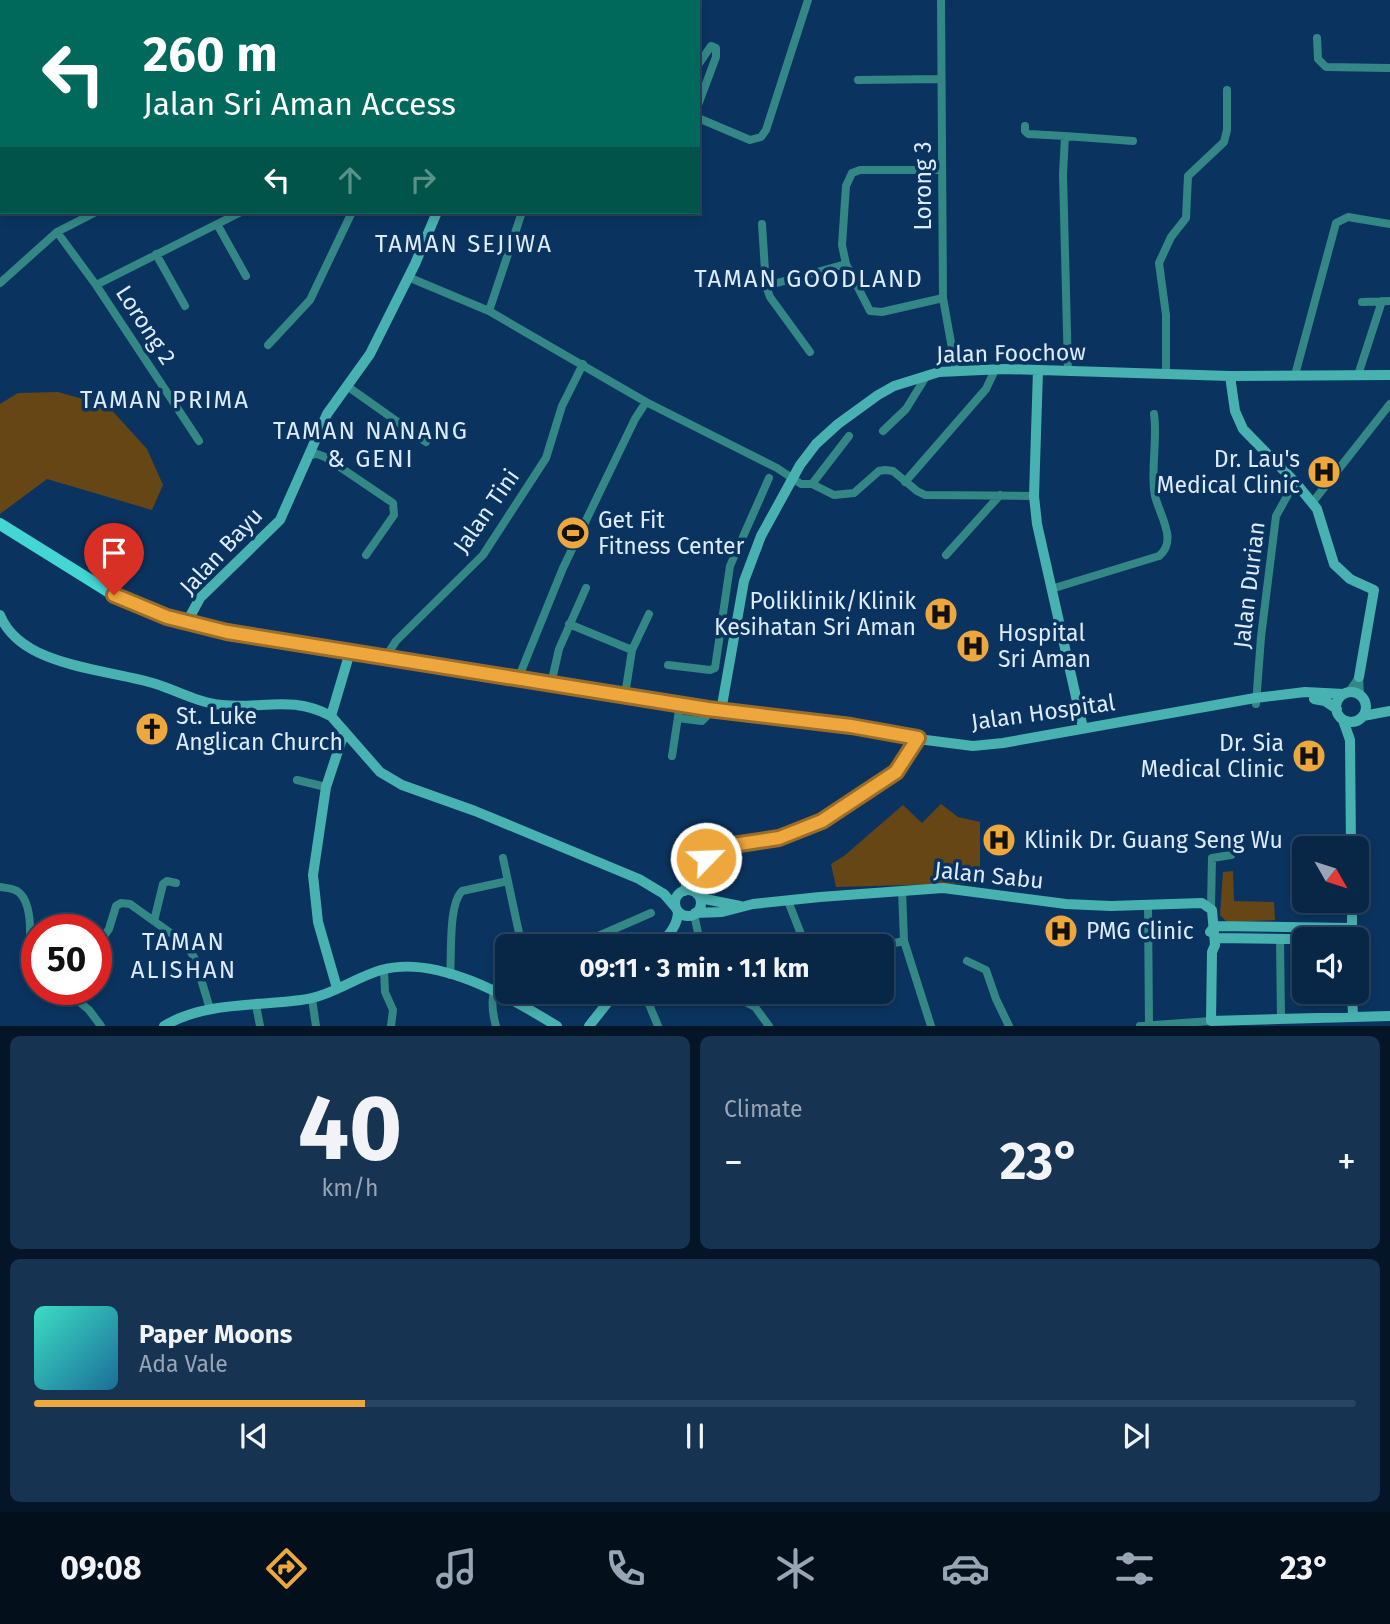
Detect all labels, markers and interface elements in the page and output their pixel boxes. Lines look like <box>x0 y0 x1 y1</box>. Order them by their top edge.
text: 260 m <box>143 25 278 84</box>
icon: left <box>28 28 119 119</box>
text: Jalan Sri Aman Access <box>143 85 456 123</box>
street label: Lorong 3 <box>909 142 937 230</box>
icon: left <box>258 161 296 199</box>
icon: ahead <box>331 161 369 199</box>
icon: right <box>404 161 442 199</box>
district label: TAMAN SEJIWA <box>375 230 553 258</box>
district label: TAMAN GOODLAND <box>694 265 924 293</box>
street label: Lorong 2 <box>110 280 182 370</box>
street label: Jalan Foochow <box>936 338 1087 368</box>
district label: TAMAN PRIMA <box>80 386 250 414</box>
district label: TAMAN NANANG & GENI <box>273 417 469 473</box>
place label: Dr. Lau's Medical Clinic <box>1157 445 1300 499</box>
hospital icon: Dr. Lau's Medical Clinic <box>1305 453 1343 491</box>
street label: Jalan Tini <box>447 464 525 558</box>
street label: Jalan Bayu <box>174 502 268 600</box>
place label: Get Fit Fitness Center <box>598 506 745 560</box>
sports icon: Get Fit Fitness Center <box>554 514 592 552</box>
street label: Jalan Durian <box>1227 520 1271 650</box>
pin <box>84 523 144 595</box>
icon: arrive <box>95 534 133 572</box>
place label: Poliklinik/Klinik Kesihatan Sri Aman <box>714 587 916 641</box>
hospital icon: Poliklinik/Klinik Kesihatan Sri Aman <box>922 595 960 633</box>
place label: Hospital Sri Aman <box>998 619 1091 673</box>
hospital icon: Hospital Sri Aman <box>954 627 992 665</box>
street label: Jalan Hospital <box>969 688 1117 736</box>
place label: St. Luke Anglican Church <box>176 702 343 756</box>
church icon: St. Luke Anglican Church <box>133 710 171 748</box>
place label: Dr. Sia Medical Clinic <box>1141 729 1284 783</box>
hospital icon: Dr. Sia Medical Clinic <box>1290 737 1328 775</box>
position arrow <box>669 821 743 895</box>
hospital icon: Klinik Dr. Guang Seng Wu <box>980 821 1018 859</box>
place label: Klinik Dr. Guang Seng Wu <box>1024 826 1283 854</box>
north arrow <box>1292 836 1368 914</box>
map controls <box>1292 836 1369 1004</box>
street label: Jalan Sabu <box>933 855 1045 895</box>
hospital icon: PMG Clinic <box>1042 912 1080 950</box>
speed limit sign: 50 <box>21 914 112 1005</box>
place label: PMG Clinic <box>1086 917 1194 945</box>
button: sound <box>1292 927 1369 1004</box>
district label: TAMAN ALISHAN <box>131 928 237 984</box>
text: 09:11 · 3 min · 1.1 km <box>580 953 809 984</box>
text: 40 <box>298 1074 402 1183</box>
text: Climate <box>724 1095 803 1123</box>
text: 23° <box>1000 1130 1080 1193</box>
text: − <box>724 1139 743 1185</box>
text: + <box>1337 1139 1356 1185</box>
text: km/h <box>322 1174 378 1202</box>
text: Paper Moons <box>139 1319 292 1350</box>
text: Ada Vale <box>139 1350 228 1378</box>
icon: previous <box>235 1417 273 1455</box>
icon: pause <box>676 1417 714 1455</box>
icon: next <box>1117 1417 1155 1455</box>
icon: directions <box>262 1544 311 1593</box>
icon: music <box>432 1544 481 1593</box>
icon: phone <box>601 1544 650 1593</box>
icon: climate <box>771 1544 820 1593</box>
icon: car <box>941 1544 990 1593</box>
icon: filters <box>1110 1544 1159 1593</box>
text: 09:08 <box>60 1549 142 1587</box>
text: 23° <box>1280 1549 1330 1587</box>

